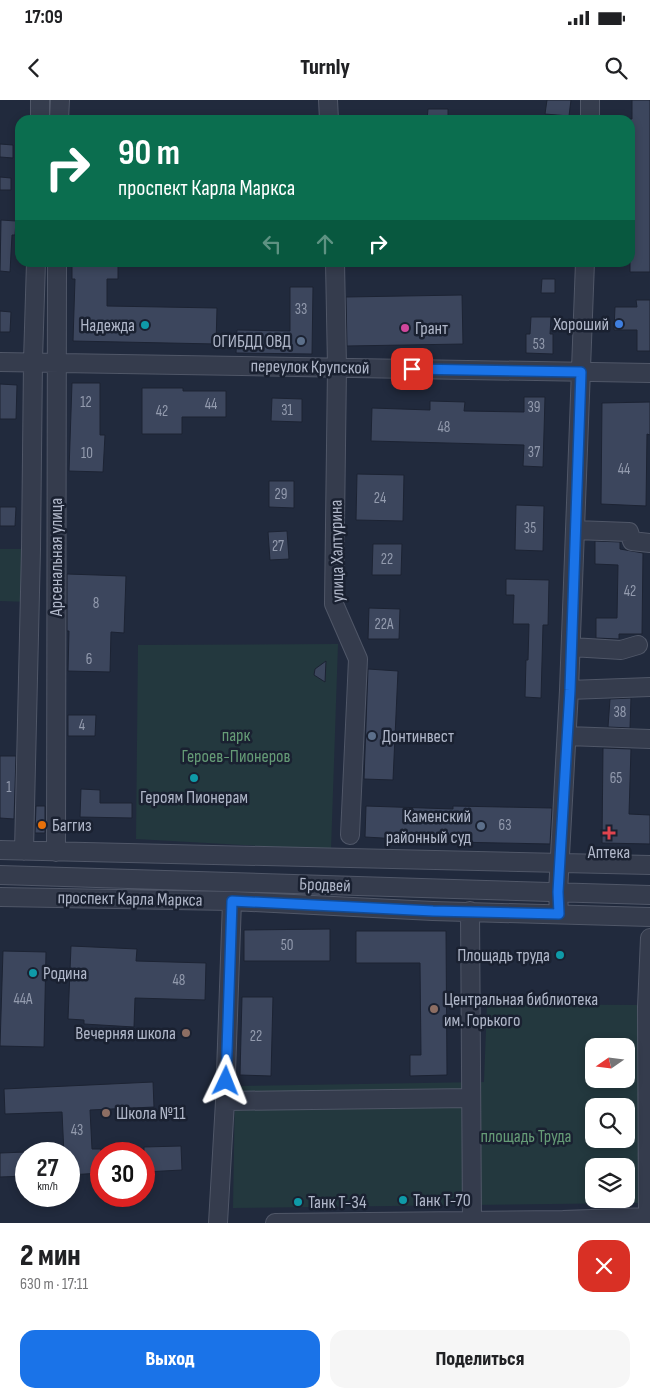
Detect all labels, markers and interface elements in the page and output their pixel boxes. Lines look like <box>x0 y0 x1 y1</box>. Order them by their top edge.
text: 17:09 <box>25 6 63 29</box>
icon: back <box>20 54 48 82</box>
text: Turnly <box>300 54 350 81</box>
icon: search <box>602 54 630 82</box>
text: 90 m <box>118 132 180 175</box>
icon: right <box>35 135 100 200</box>
text: проспект Карла Маркса <box>118 175 295 202</box>
icon: left <box>258 230 286 258</box>
icon: ahead <box>311 230 339 258</box>
icon: right <box>364 230 392 258</box>
house number: 33 <box>295 300 307 319</box>
place label: Хороший <box>552 314 609 335</box>
place label: Надежда <box>80 315 135 336</box>
place label: Грант <box>415 318 448 339</box>
marker: Хороший <box>613 318 625 330</box>
marker: Надежда <box>139 319 151 331</box>
marker: Грант <box>399 322 411 334</box>
place label: ОГИБДД ОВД <box>212 331 291 352</box>
marker: ОГИБДД ОВД <box>295 335 307 347</box>
house number: 53 <box>533 335 545 354</box>
pin <box>391 348 433 390</box>
street label: переулок Крупской <box>250 355 370 379</box>
icon: arrive <box>398 355 426 383</box>
house number: 12 <box>80 393 92 412</box>
house number: 44 <box>205 395 217 414</box>
house number: 39 <box>528 398 540 417</box>
house number: 31 <box>281 401 294 420</box>
house number: 42 <box>156 402 168 421</box>
house number: 48 <box>438 418 450 437</box>
house number: 37 <box>528 443 540 462</box>
house number: 10 <box>81 444 93 463</box>
house number: 44 <box>618 460 630 479</box>
house number: 29 <box>275 485 287 504</box>
house number: 24 <box>374 489 386 508</box>
street label: Арсенальная улица <box>46 498 67 617</box>
street label: улица Халтурина <box>326 499 348 603</box>
house number: 35 <box>524 519 536 538</box>
house number: 27 <box>272 537 284 556</box>
house number: 22 <box>381 550 393 569</box>
house number: 42 <box>624 582 636 601</box>
house number: 8 <box>93 594 99 613</box>
house number: 22А <box>375 615 394 634</box>
house number: 6 <box>86 650 92 669</box>
house number: 38 <box>614 703 626 722</box>
house number: 4 <box>79 716 85 735</box>
park label: парк Героев-Пионеров <box>182 725 291 767</box>
place label: Донтинвест <box>382 726 454 747</box>
marker: Донтинвест <box>366 730 378 742</box>
house number: 65 <box>610 769 622 788</box>
marker: Героям Пионерам <box>188 772 200 784</box>
house number: 1 <box>6 778 12 797</box>
place label: Героям Пионерам <box>140 787 248 808</box>
place label: Каменский районный суд <box>386 806 472 848</box>
place label: Баггиз <box>52 815 92 836</box>
house number: 63 <box>499 816 511 835</box>
marker: Баггиз <box>36 819 48 831</box>
marker: Каменский районный суд <box>475 820 487 832</box>
marker: Аптека <box>603 827 615 839</box>
place label: Аптека <box>587 842 630 863</box>
street label: Бродвей <box>299 874 351 896</box>
street label: проспект Карла Маркса <box>57 887 203 911</box>
house number: 50 <box>281 936 293 955</box>
place label: Площадь труда <box>457 945 550 966</box>
marker: Площадь труда <box>554 949 566 961</box>
place label: Родина <box>43 963 87 984</box>
marker: Родина <box>27 967 39 979</box>
house number: 48 <box>173 971 185 990</box>
place label: Центральная библиотека им. Горького <box>444 989 598 1031</box>
house number: 44А <box>13 990 33 1009</box>
marker: Центральная библиотека им. Горького <box>428 1003 440 1015</box>
place label: Вечерняя школа <box>75 1023 176 1044</box>
marker: Вечерняя школа <box>180 1027 192 1039</box>
house number: 22 <box>250 1027 262 1046</box>
north arrow <box>585 1038 635 1088</box>
map controls <box>585 1038 635 1208</box>
position arrow <box>199 1054 251 1106</box>
button: search <box>585 1098 635 1148</box>
place label: Школа №11 <box>116 1103 186 1124</box>
marker: Школа №11 <box>100 1107 112 1119</box>
house number: 43 <box>71 1121 83 1140</box>
park label: площадь Труда <box>480 1126 572 1147</box>
speed limit sign: 30 <box>90 1142 155 1207</box>
text: 27 <box>37 1153 58 1184</box>
button: layers <box>585 1158 635 1208</box>
text: km/h <box>37 1179 58 1194</box>
place label: Танк Т-70 <box>413 1190 471 1211</box>
place label: Танк Т-34 <box>308 1192 367 1213</box>
marker: Танк Т-70 <box>397 1194 409 1206</box>
marker: Танк Т-34 <box>292 1196 304 1208</box>
text: 2 мин <box>20 1238 81 1274</box>
button: close <box>578 1240 630 1292</box>
text: 630 m · 17:11 <box>20 1275 88 1294</box>
button: Выход <box>20 1330 320 1388</box>
button: Поделиться <box>330 1330 630 1388</box>

